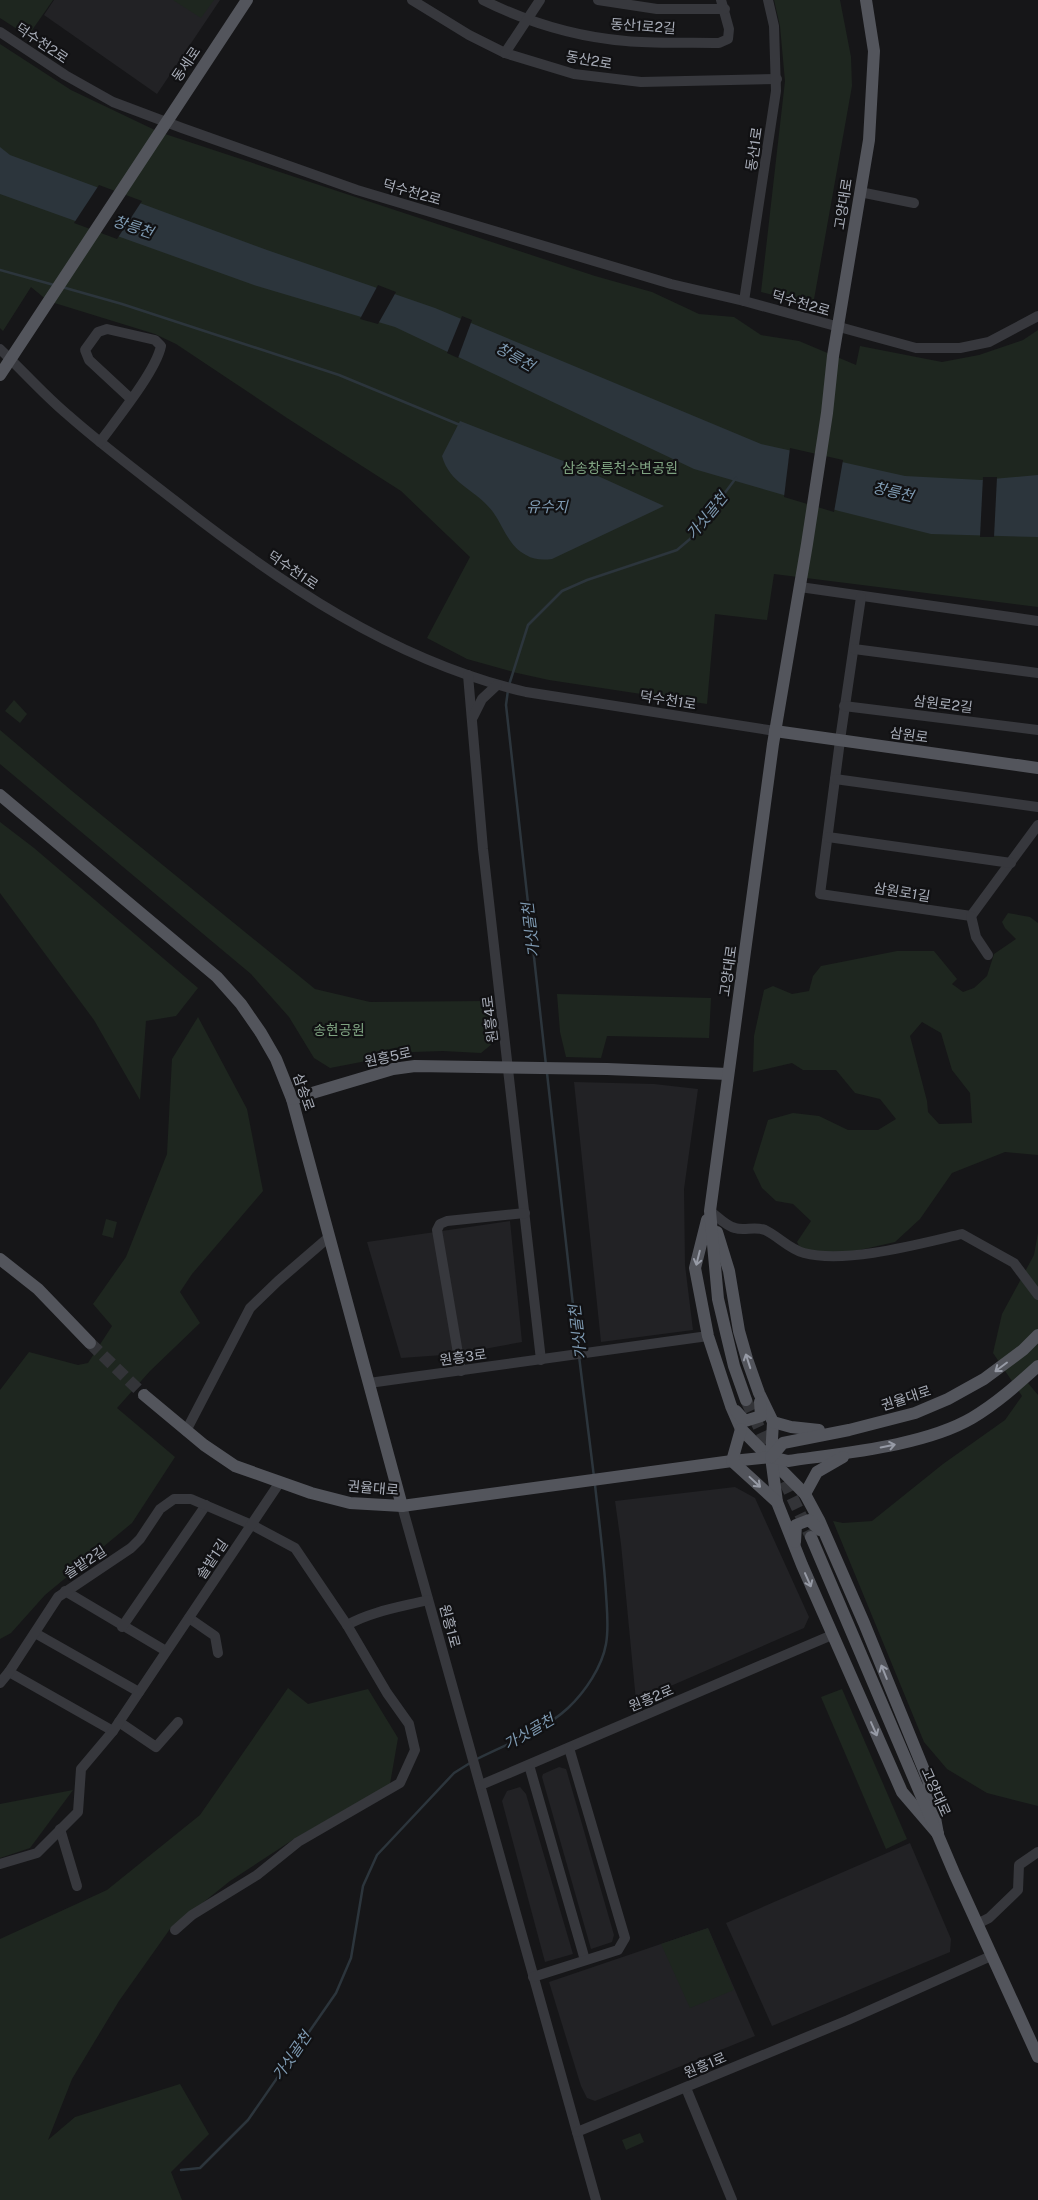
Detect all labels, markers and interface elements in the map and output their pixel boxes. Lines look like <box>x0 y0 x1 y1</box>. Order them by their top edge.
street label: 동산1로2길 <box>610 16 676 36</box>
street label: 덕수천2로 <box>13 20 71 66</box>
street label: 동세로 <box>169 43 204 84</box>
street label: 동산2로 <box>564 48 614 72</box>
street label: 동산1로 <box>743 126 765 172</box>
street label: 덕수천2로 <box>381 176 443 208</box>
street label: 고양대로 <box>831 177 855 231</box>
water label: 창릉천 <box>111 212 158 242</box>
street label: 덕수천2로 <box>770 287 832 319</box>
water label: 창릉천 <box>493 339 539 375</box>
park label: 삼송창릉천수변공원 <box>562 460 678 476</box>
water label: 창릉천 <box>871 479 917 505</box>
water label: 가싯골천 <box>683 487 732 542</box>
water label: 유수지 <box>526 498 569 515</box>
street label: 덕수천1로 <box>265 547 321 593</box>
street label: 덕수천1로 <box>638 688 698 712</box>
street label: 삼원로2길 <box>912 692 974 716</box>
street label: 삼원로 <box>889 724 929 746</box>
street label: 삼원로1길 <box>872 880 932 904</box>
water label: 가싯골천 <box>518 899 542 958</box>
street label: 고양대로 <box>716 944 740 998</box>
street label: 원흥4로 <box>479 994 501 1044</box>
park label: 송현공원 <box>313 1022 365 1038</box>
street label: 원흥5로 <box>363 1044 413 1070</box>
street label: 삼송로 <box>290 1071 318 1113</box>
one-way arrow <box>693 1249 702 1265</box>
water label: 가싯골천 <box>565 1301 589 1360</box>
street label: 원흥3로 <box>438 1346 488 1368</box>
one-way arrow <box>742 1353 752 1369</box>
one-way arrow <box>995 1361 1008 1372</box>
street label: 권율대로 <box>879 1382 933 1414</box>
one-way arrow <box>879 1440 895 1450</box>
one-way arrow <box>748 1476 761 1488</box>
street label: 권율대로 <box>347 1478 399 1498</box>
street label: 솔밭1길 <box>193 1536 231 1582</box>
street label: 솔밭2길 <box>61 1542 109 1582</box>
one-way arrow <box>804 1572 814 1587</box>
street label: 원흥1로 <box>437 1603 463 1650</box>
one-way arrow <box>879 1665 888 1680</box>
street label: 원흥2로 <box>626 1681 676 1715</box>
water label: 가싯골천 <box>501 1709 559 1753</box>
one-way arrow <box>870 1721 880 1736</box>
street label: 고양대로 <box>918 1765 954 1819</box>
water label: 가싯골천 <box>269 2026 316 2083</box>
street label: 원흥1로 <box>681 2049 729 2081</box>

